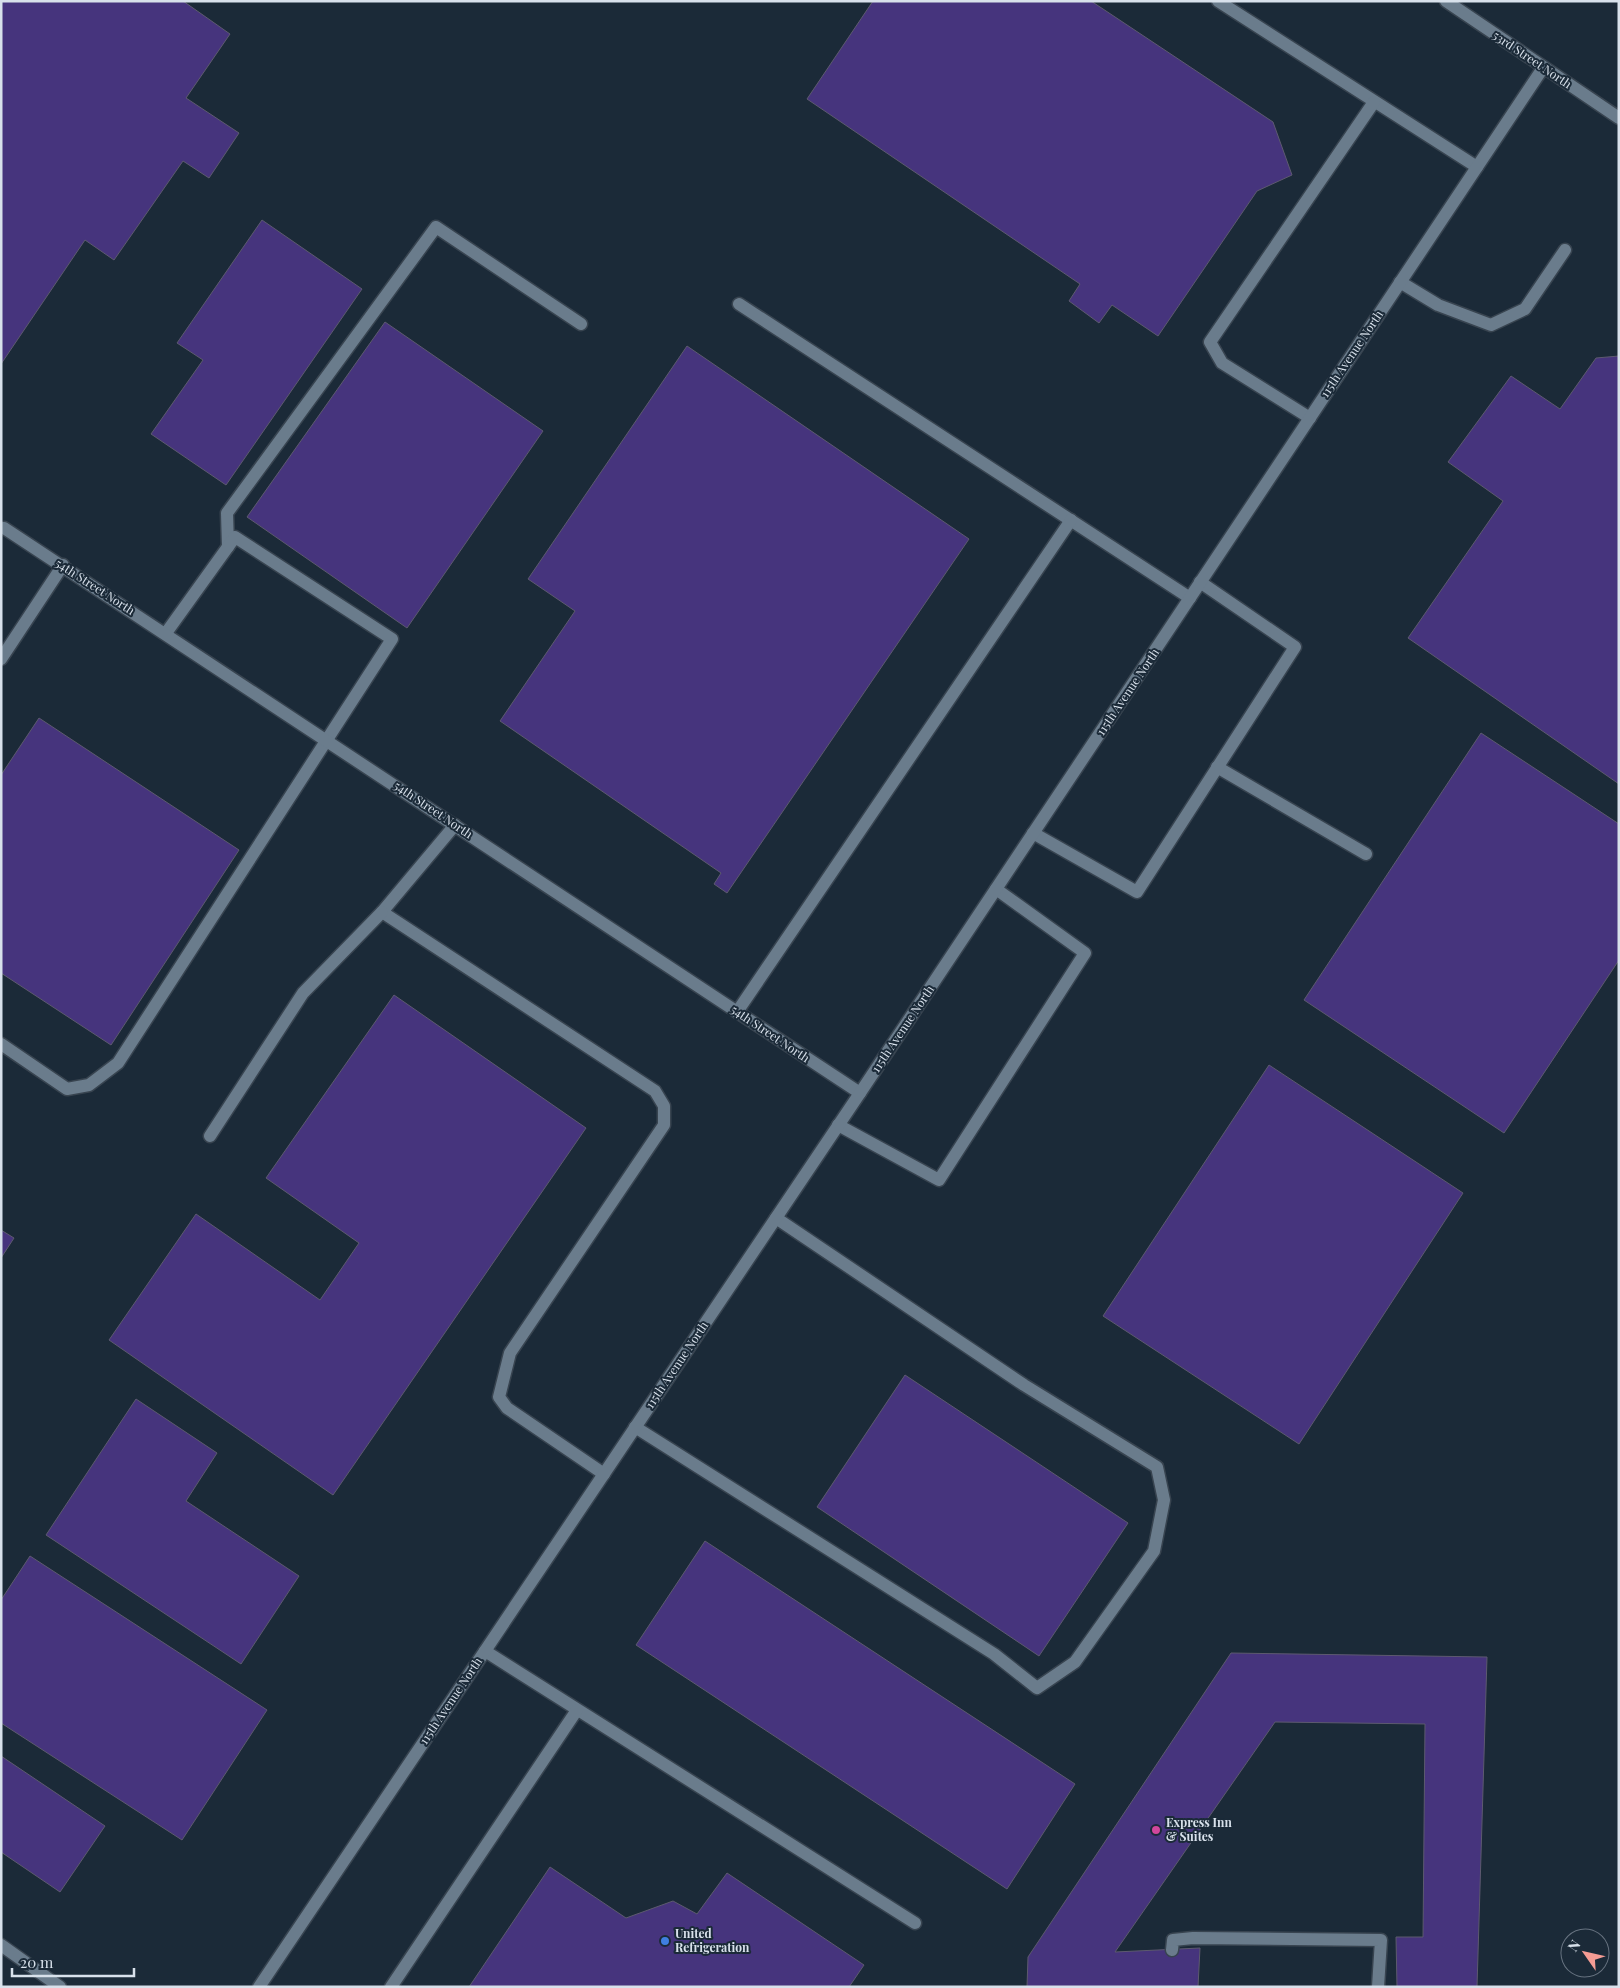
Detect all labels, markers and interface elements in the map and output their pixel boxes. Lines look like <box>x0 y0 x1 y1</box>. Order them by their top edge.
street label: 53rd Street North <box>1490 27 1575 92</box>
street label: 115th Avenue North <box>1316 307 1386 400</box>
street label: 54th Street North <box>53 554 138 618</box>
street label: 115th Avenue North <box>1092 645 1162 738</box>
street label: 54th Street North <box>391 777 476 841</box>
street label: 115th Avenue North <box>867 982 937 1075</box>
street label: 54th Street North <box>728 1001 813 1065</box>
street label: 115th Avenue North <box>641 1318 711 1411</box>
street label: 115th Avenue North <box>415 1654 485 1747</box>
place label: Express Inn & Suites <box>1166 1814 1232 1844</box>
marker: Express Inn & Suites <box>1150 1824 1162 1836</box>
place label: United Refrigeration <box>675 1925 750 1955</box>
north arrow <box>1560 1928 1610 1978</box>
marker: United Refrigeration <box>659 1935 671 1947</box>
text: N <box>1563 1936 1585 1955</box>
scale bar <box>12 1946 135 1978</box>
text: 20 m <box>20 1952 54 1972</box>

